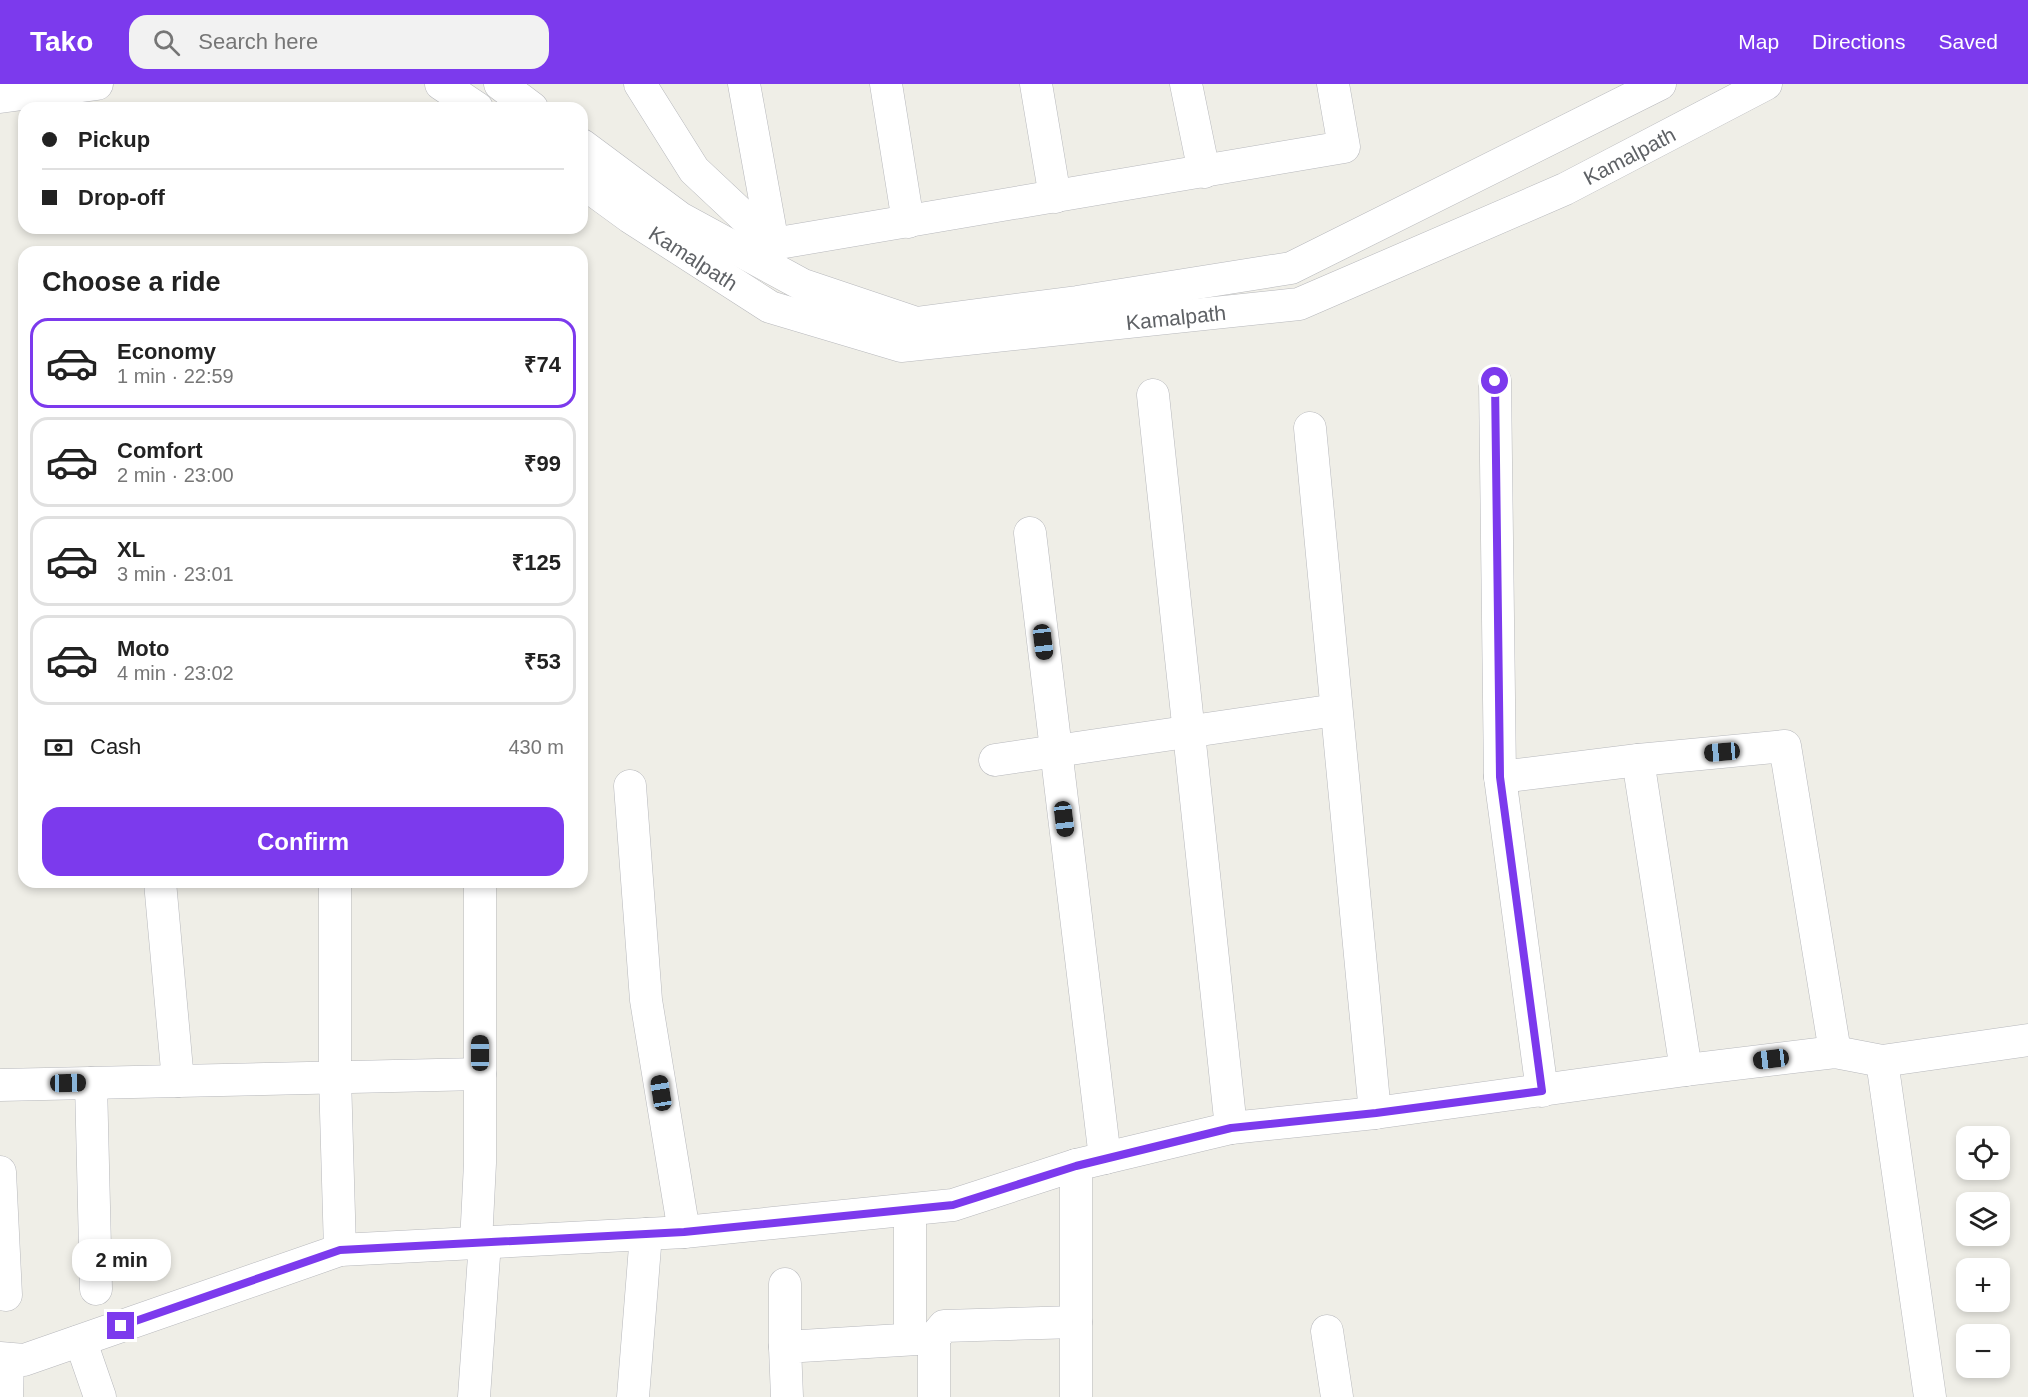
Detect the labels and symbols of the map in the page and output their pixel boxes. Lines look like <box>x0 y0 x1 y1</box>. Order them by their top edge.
street label: Kamalpath <box>1579 122 1679 189</box>
street label: Kamalpath <box>645 221 742 295</box>
street label: Kamalpath <box>1125 300 1227 334</box>
route start <box>1481 367 1508 394</box>
car <box>1032 623 1054 661</box>
car <box>1703 741 1741 763</box>
car <box>1053 800 1075 838</box>
car <box>471 1035 489 1071</box>
car <box>1752 1048 1790 1070</box>
car <box>50 1074 86 1092</box>
car <box>649 1074 673 1112</box>
callout: 2 min <box>72 1239 170 1281</box>
route end <box>107 1312 134 1339</box>

